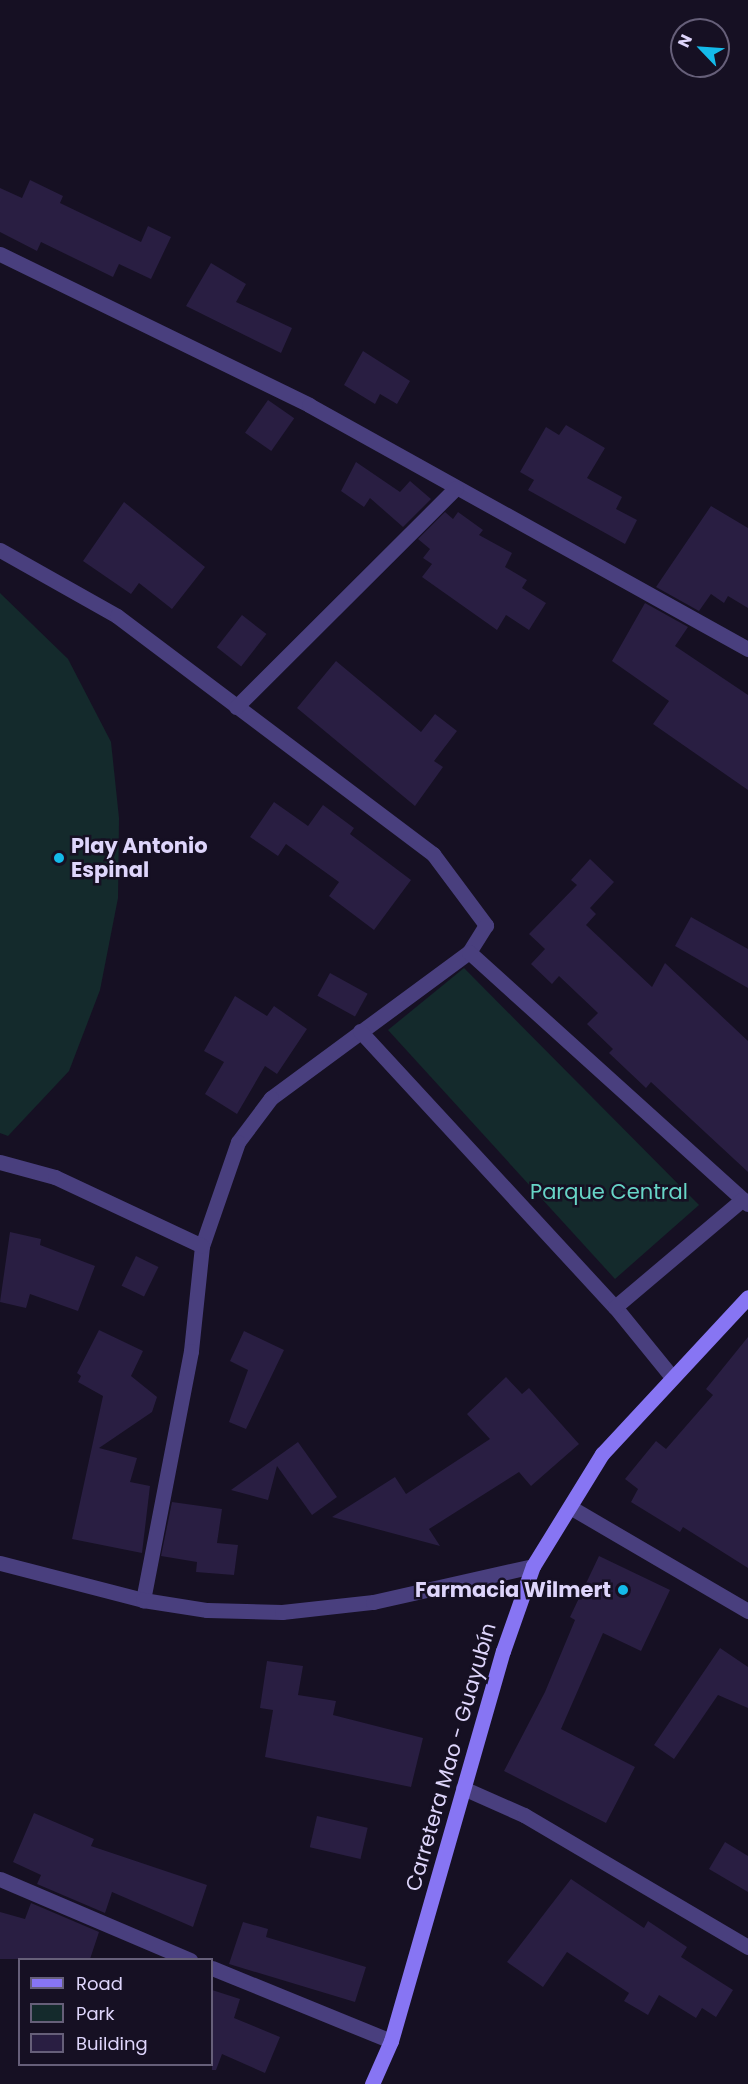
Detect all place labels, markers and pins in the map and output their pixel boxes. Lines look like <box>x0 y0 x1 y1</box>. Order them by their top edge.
place label: Play Antonio Espinal <box>71 833 208 883</box>
marker: Play Antonio Espinal <box>52 851 66 865</box>
place label: Farmacia Wilmert <box>415 1577 611 1603</box>
marker: Farmacia Wilmert <box>616 1583 630 1597</box>

